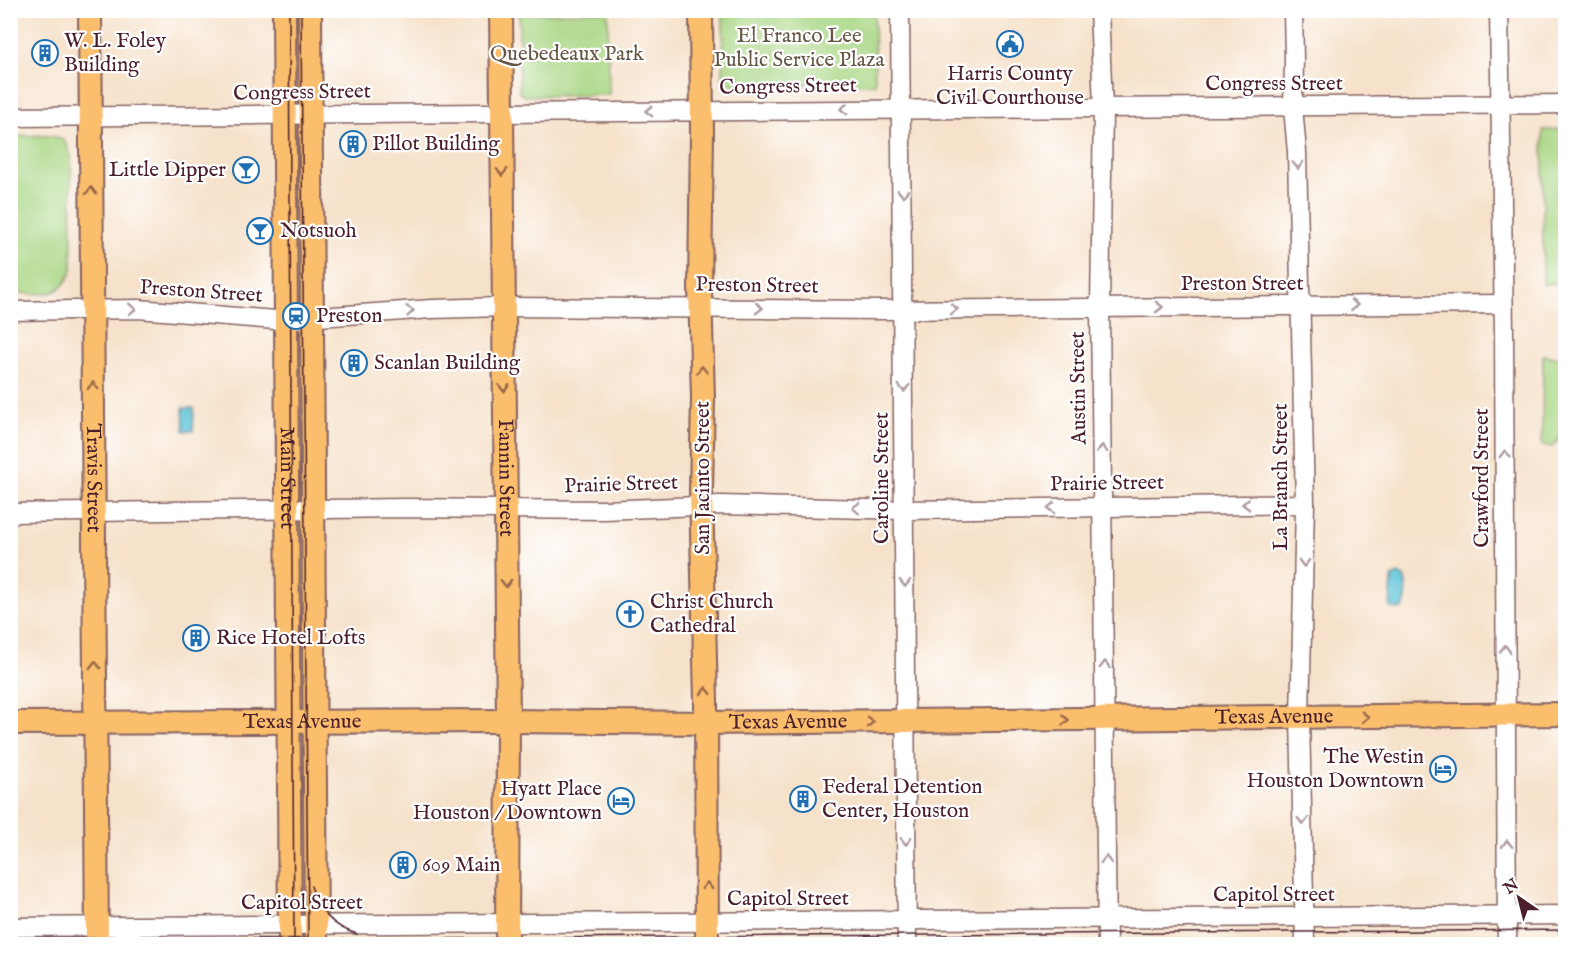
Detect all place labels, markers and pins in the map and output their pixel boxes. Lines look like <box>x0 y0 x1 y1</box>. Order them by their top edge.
place label: W. L. Foley Building <box>64 28 167 79</box>
public building icon: Harris County Civil Courthouse <box>995 29 1025 59</box>
building icon: W. L. Foley Building <box>30 38 60 68</box>
place label: Harris County Civil Courthouse <box>936 61 1084 112</box>
building icon: Pillot Building <box>338 129 368 159</box>
place label: Pillot Building <box>372 131 500 158</box>
bar icon: Little Dipper <box>231 155 261 185</box>
place label: Little Dipper <box>109 157 226 184</box>
bar icon: Notsuoh <box>245 216 275 246</box>
place label: Notsuoh <box>280 218 357 245</box>
station icon: Preston <box>281 301 311 331</box>
place label: Preston <box>316 303 382 330</box>
building icon: Scanlan Building <box>339 348 369 378</box>
place label: Scanlan Building <box>374 350 521 377</box>
place label: Christ Church Cathedral <box>650 589 774 640</box>
church icon: Christ Church Cathedral <box>615 599 645 629</box>
building icon: Rice Hotel Lofts <box>181 623 211 653</box>
place label: Rice Hotel Lofts <box>216 625 365 652</box>
place label: The Westin Houston Downtown <box>1247 744 1424 795</box>
hotel icon: The Westin Houston Downtown <box>1428 754 1458 784</box>
place label: Federal Detention Center, Houston <box>822 774 982 825</box>
place label: Hyatt Place Houston / Downtown <box>413 776 602 827</box>
building icon: Federal Detention Center, Houston <box>788 784 818 814</box>
hotel icon: Hyatt Place Houston / Downtown <box>606 786 636 816</box>
building icon: 609 Main <box>388 850 418 880</box>
place label: 609 Main <box>422 852 501 879</box>

